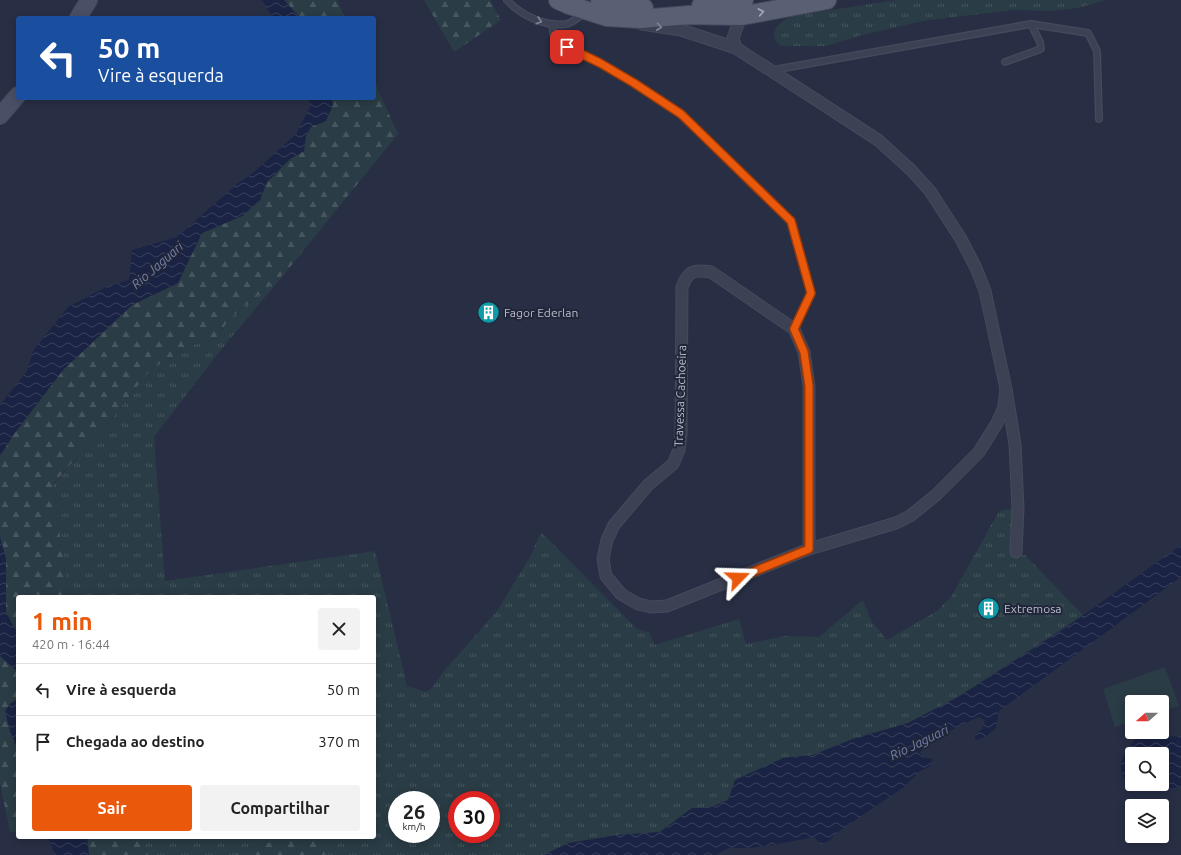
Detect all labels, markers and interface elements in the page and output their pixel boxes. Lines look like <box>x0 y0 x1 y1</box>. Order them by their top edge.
one-way arrow <box>758 8 764 17</box>
one-way arrow <box>536 16 543 24</box>
one-way arrow <box>656 22 662 31</box>
pin <box>550 30 584 64</box>
icon: left <box>32 32 84 84</box>
text: 50 m <box>98 32 160 63</box>
icon: arrive <box>556 36 578 58</box>
text: Vire à esquerda <box>98 65 224 85</box>
water label: Rio Jaguari <box>128 238 186 291</box>
building icon: Fagor Ederlan <box>475 299 501 325</box>
place label: Fagor Ederlan <box>504 306 578 319</box>
street label: Travessa Cachoeira <box>672 345 688 447</box>
position arrow <box>717 557 759 599</box>
building icon: Extremosa <box>976 595 1002 621</box>
place label: Extremosa <box>1004 602 1062 615</box>
text: 1 min <box>32 608 93 635</box>
button: close <box>318 608 360 650</box>
text: 420 m · 16:44 <box>32 637 110 651</box>
icon: left <box>32 679 54 701</box>
text: Vire à esquerda <box>66 681 176 698</box>
text: 50 m <box>327 681 360 698</box>
north arrow <box>1125 695 1169 739</box>
map controls <box>1125 695 1169 843</box>
water label: Rio Jaguari <box>887 721 951 762</box>
icon: arrive <box>32 731 54 753</box>
text: Chegada ao destino <box>66 733 205 750</box>
text: 370 m <box>318 733 360 750</box>
button: search <box>1125 747 1169 791</box>
button: Sair <box>32 785 192 831</box>
button: Compartilhar <box>200 785 360 831</box>
speed limit sign: 30 <box>448 791 500 843</box>
button: layers <box>1125 799 1169 843</box>
text: 26 <box>403 800 425 823</box>
text: km/h <box>402 821 426 832</box>

